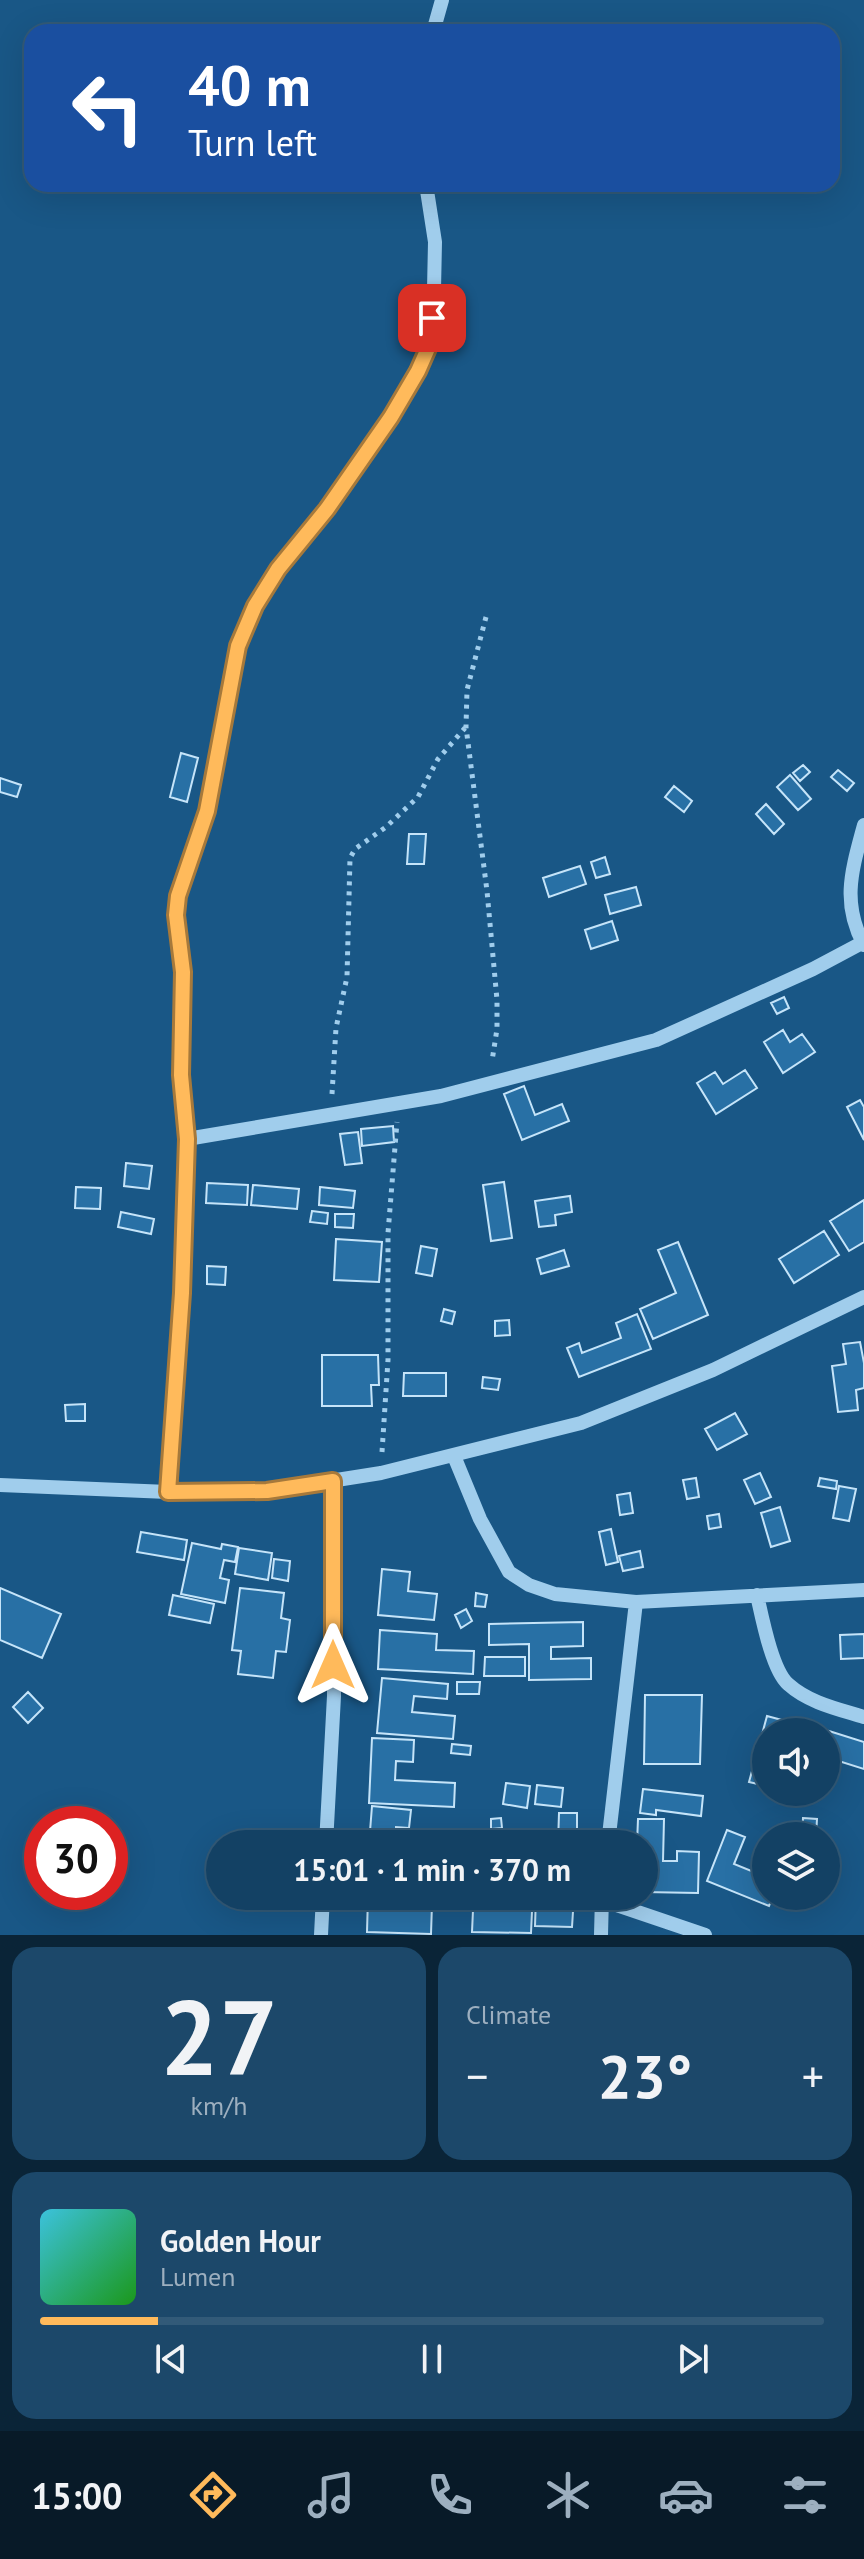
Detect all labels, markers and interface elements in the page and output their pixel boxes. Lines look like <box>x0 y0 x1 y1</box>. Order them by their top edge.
text: 40 m <box>188 49 311 121</box>
icon: left <box>56 56 160 160</box>
text: Turn left <box>188 119 317 166</box>
pin <box>398 284 466 352</box>
icon: arrive <box>410 296 454 340</box>
position arrow <box>291 1623 375 1707</box>
map controls <box>752 1718 840 1910</box>
button: sound <box>752 1718 840 1806</box>
speed limit sign: 30 <box>24 1806 128 1910</box>
button: layers <box>752 1822 840 1910</box>
text: 15:01 · 1 min · 370 m <box>293 1850 571 1889</box>
text: 27 <box>160 1969 278 2104</box>
text: Climate <box>466 1998 551 2031</box>
text: 23° <box>598 2037 692 2115</box>
text: − <box>466 2047 488 2104</box>
text: + <box>802 2047 824 2104</box>
text: km/h <box>191 2089 248 2122</box>
text: Golden Hour <box>160 2221 321 2260</box>
text: Lumen <box>160 2260 235 2293</box>
icon: previous <box>149 2337 193 2381</box>
icon: pause <box>410 2337 454 2381</box>
icon: next <box>671 2337 715 2381</box>
icon: directions <box>185 2467 241 2523</box>
icon: music <box>303 2467 359 2523</box>
icon: phone <box>422 2467 478 2523</box>
icon: climate <box>540 2467 596 2523</box>
icon: car <box>658 2467 714 2523</box>
icon: filters <box>777 2467 833 2523</box>
text: 15:00 <box>31 2472 123 2519</box>

